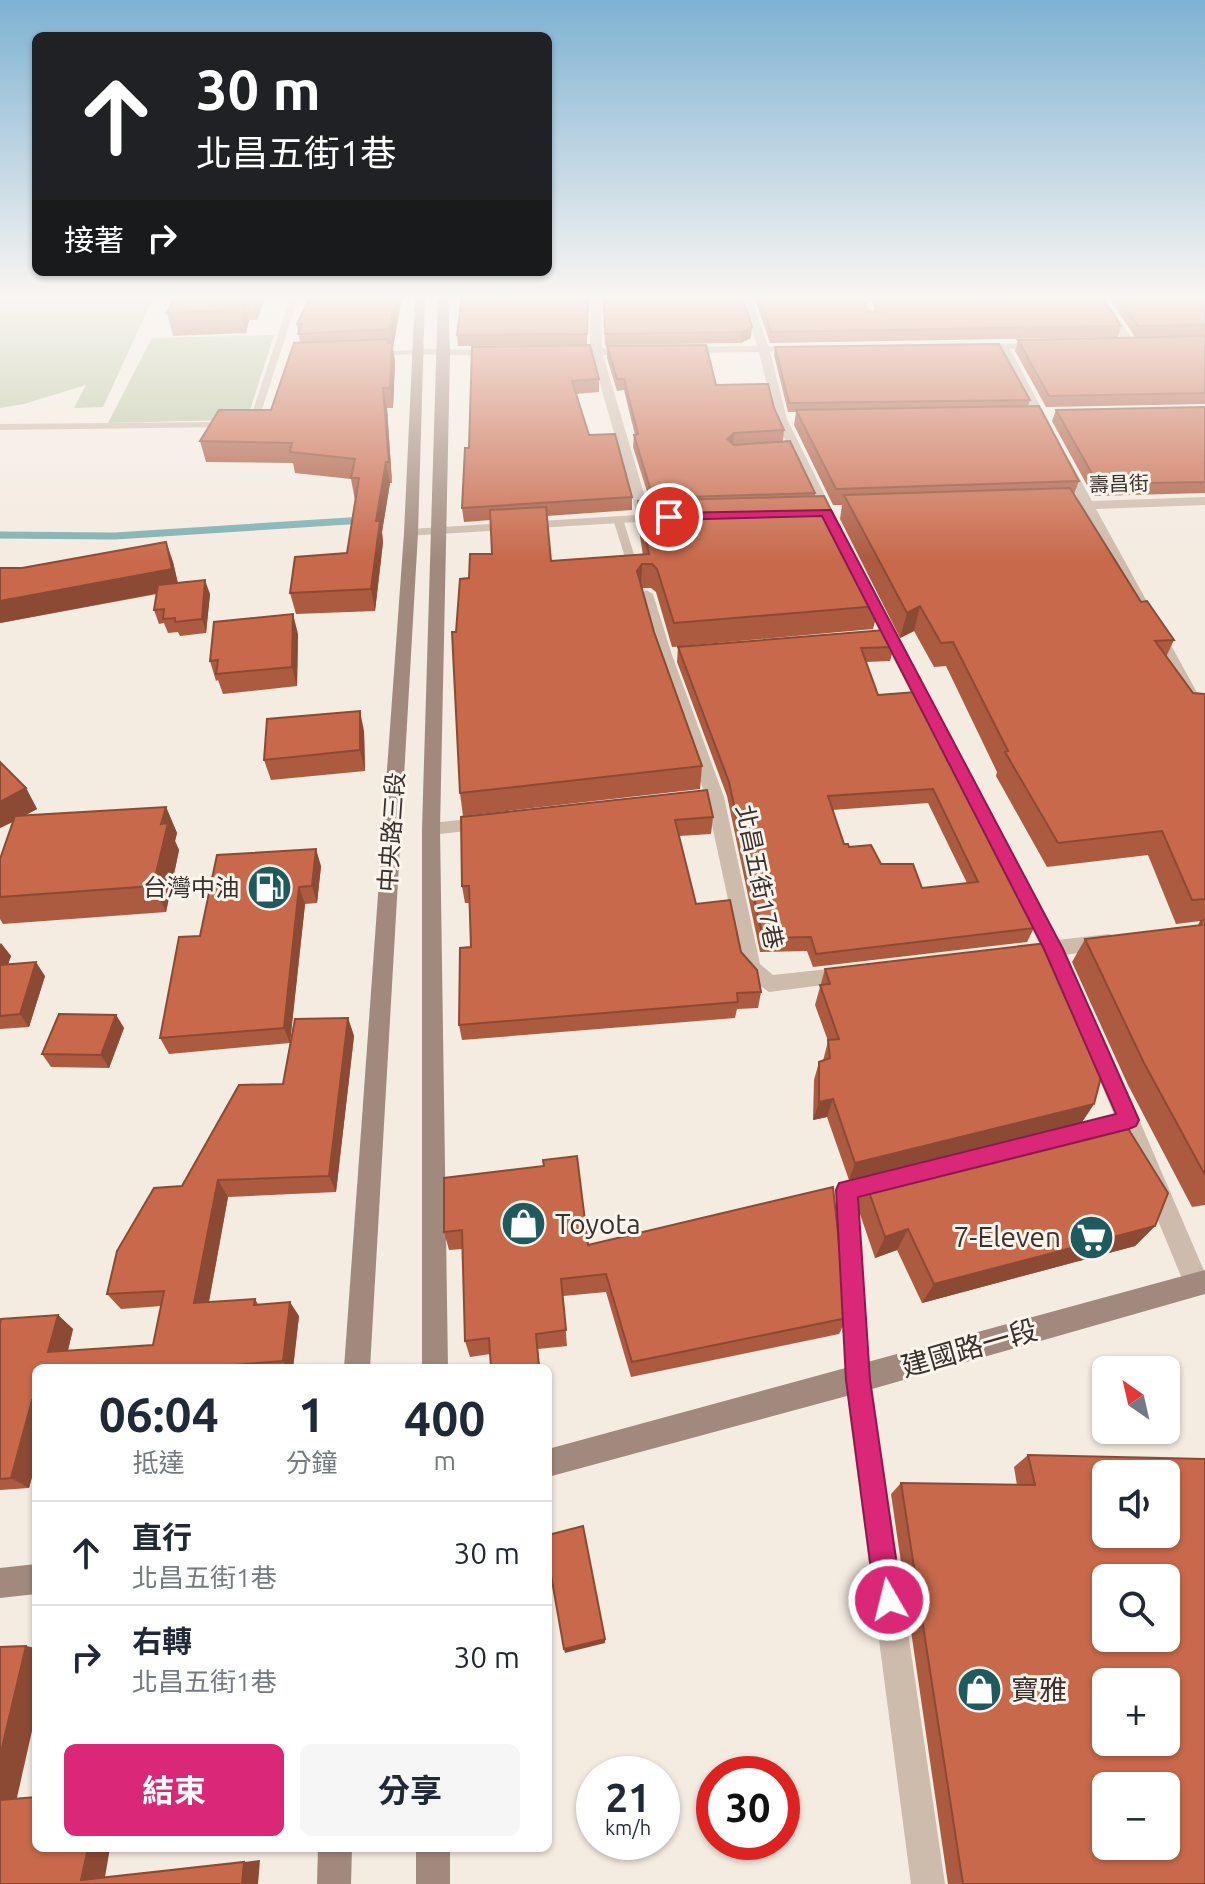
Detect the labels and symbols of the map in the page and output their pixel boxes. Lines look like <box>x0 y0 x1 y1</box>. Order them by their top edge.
street label: 壽昌街 <box>1089 471 1149 496</box>
pin <box>635 483 703 551</box>
street label: 中央路三段 <box>374 771 409 893</box>
street label: 北昌五街17巷 <box>731 802 788 952</box>
fuel station icon: 台灣中油 <box>246 864 294 912</box>
place label: 台灣中油 <box>143 874 239 901</box>
shop icon: Toyota <box>500 1200 548 1248</box>
place label: Toyota <box>555 1208 641 1239</box>
supermarket icon: 7-Eleven <box>1068 1213 1116 1261</box>
place label: 7-Eleven <box>954 1221 1061 1252</box>
street label: 建國路一段 <box>897 1313 1040 1382</box>
north arrow <box>1092 1356 1180 1444</box>
position arrow <box>847 1558 931 1642</box>
shop icon: 寶雅 <box>956 1666 1004 1714</box>
place label: 寶雅 <box>1011 1674 1067 1705</box>
speed limit sign: 30 <box>696 1756 800 1860</box>

